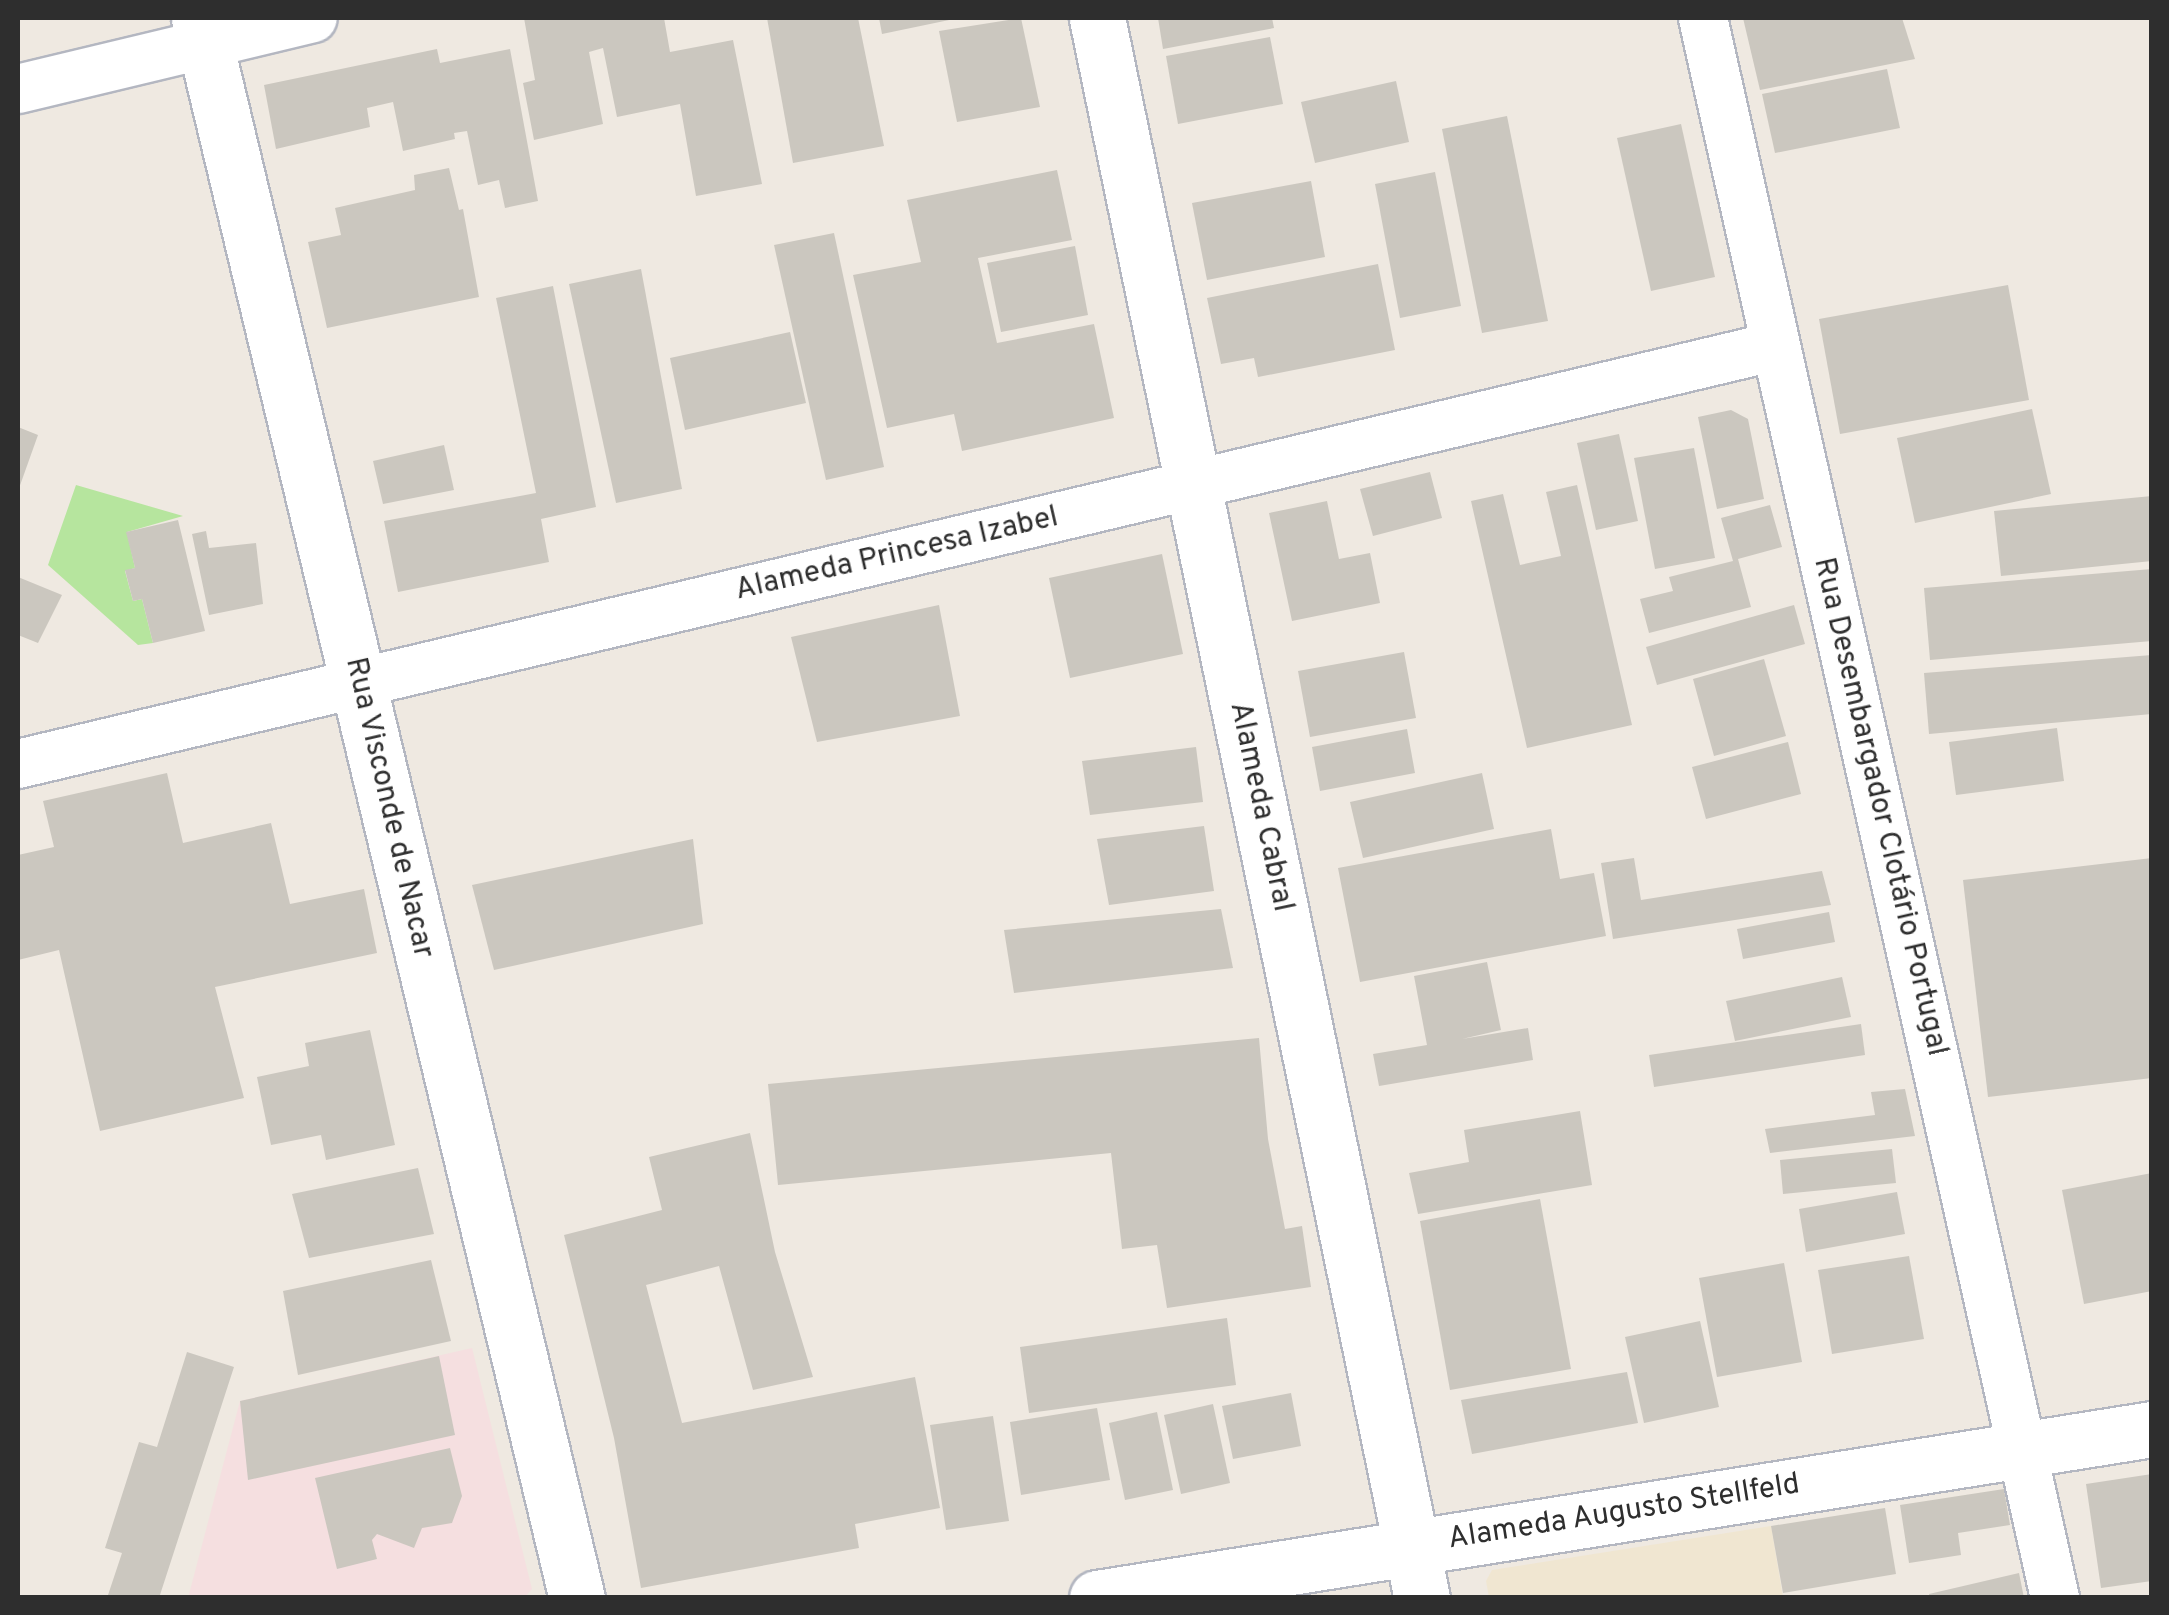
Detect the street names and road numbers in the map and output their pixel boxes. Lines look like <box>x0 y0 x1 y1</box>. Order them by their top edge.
street label: Alameda Princesa Izabel <box>732 500 1062 610</box>
street label: Rua Desembargador Clotário Portugal <box>1804 554 1954 1060</box>
street label: Rua Visconde de Nacar <box>336 654 440 962</box>
street label: Alameda Cabral <box>1220 699 1300 915</box>
street label: Alameda Augusto Stellfeld <box>1445 1467 1803 1559</box>

